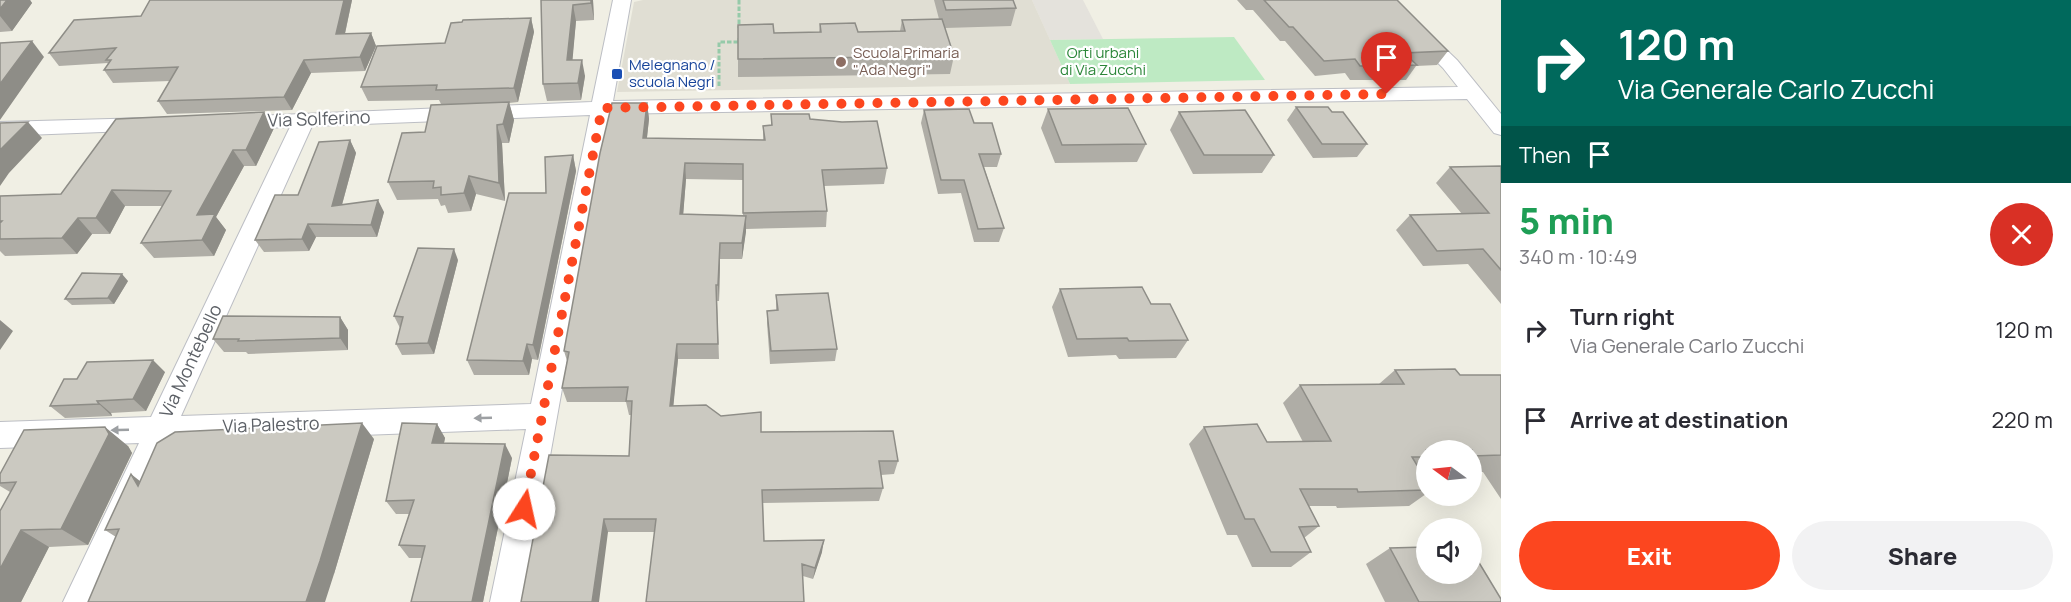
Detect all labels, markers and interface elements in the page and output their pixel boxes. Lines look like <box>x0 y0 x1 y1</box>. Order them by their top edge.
text: 120 m <box>1618 15 1735 73</box>
icon: right <box>1519 24 1597 102</box>
pin <box>1361 32 1412 94</box>
icon: arrive <box>1370 41 1403 74</box>
place label: Scuola Primaria "Ada Negri" <box>853 42 959 80</box>
park label: Orti urbani di Via Zucchi <box>1060 42 1146 80</box>
place label: Melegnano / scuola Negri <box>629 54 715 92</box>
marker: Scuola Primaria "Ada Negri" <box>834 55 848 69</box>
marker: Melegnano / scuola Negri <box>610 67 624 81</box>
text: Via Generale Carlo Zucchi <box>1618 70 1934 107</box>
street label: Via Solferino <box>267 104 371 132</box>
icon: arrive <box>1583 138 1616 171</box>
text: Then <box>1519 140 1571 170</box>
text: 5 min <box>1519 196 1614 245</box>
button: close <box>1990 203 2053 266</box>
text: 340 m · 10:49 <box>1519 243 1638 270</box>
street label: Via Montebello <box>153 300 227 421</box>
text: Turn right <box>1570 302 1675 332</box>
icon: right <box>1519 314 1552 347</box>
text: 120 m <box>1995 315 2053 345</box>
text: Via Generale Carlo Zucchi <box>1570 332 1804 359</box>
icon: arrive <box>1519 404 1552 437</box>
text: Arrive at destination <box>1570 405 1788 435</box>
text: 220 m <box>1991 405 2053 435</box>
street label: Via Palestro <box>222 410 320 438</box>
one-way arrow <box>473 414 492 423</box>
one-way arrow <box>111 425 130 434</box>
north arrow <box>1416 440 1482 506</box>
map controls <box>1416 440 1482 584</box>
position arrow <box>492 477 556 541</box>
button: sound <box>1416 518 1482 584</box>
button: Exit <box>1519 521 1780 590</box>
button: Share <box>1792 521 2053 590</box>

